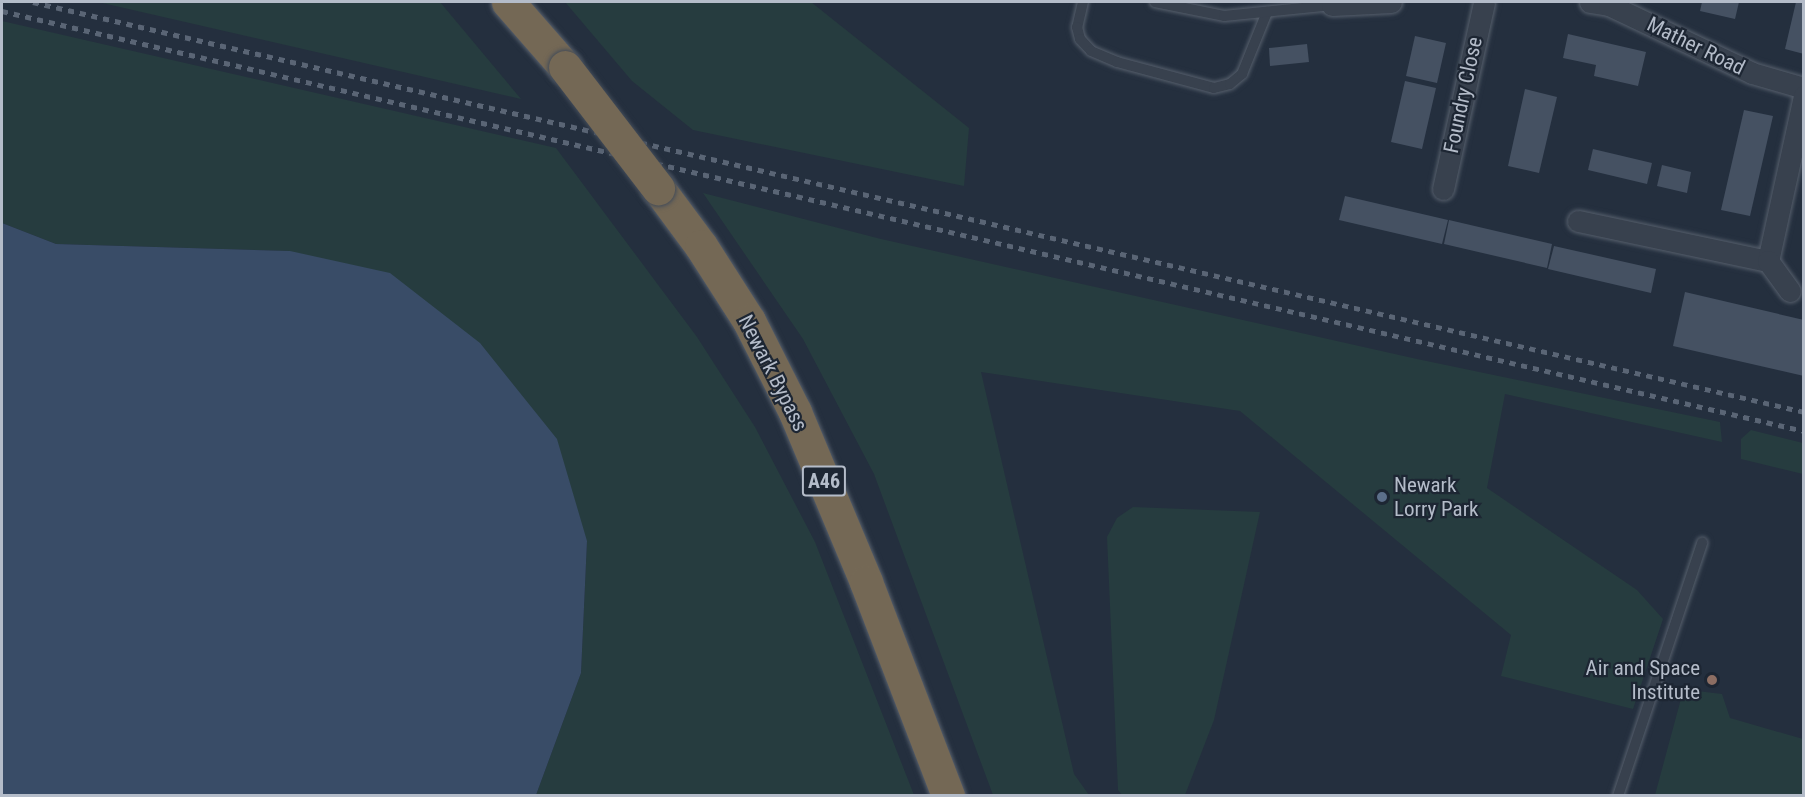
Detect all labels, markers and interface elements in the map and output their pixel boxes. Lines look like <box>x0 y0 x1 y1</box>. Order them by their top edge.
street label: Mather Road <box>1643 12 1749 80</box>
street label: Foundry Close <box>1438 35 1488 155</box>
street label: Newark Bypass <box>733 311 813 435</box>
road number: A46 <box>802 464 846 498</box>
place label: Newark Lorry Park <box>1394 472 1479 522</box>
marker: Newark Lorry Park <box>1375 490 1389 504</box>
place label: Air and Space Institute <box>1586 655 1700 705</box>
marker: Air and Space Institute <box>1705 673 1719 687</box>

